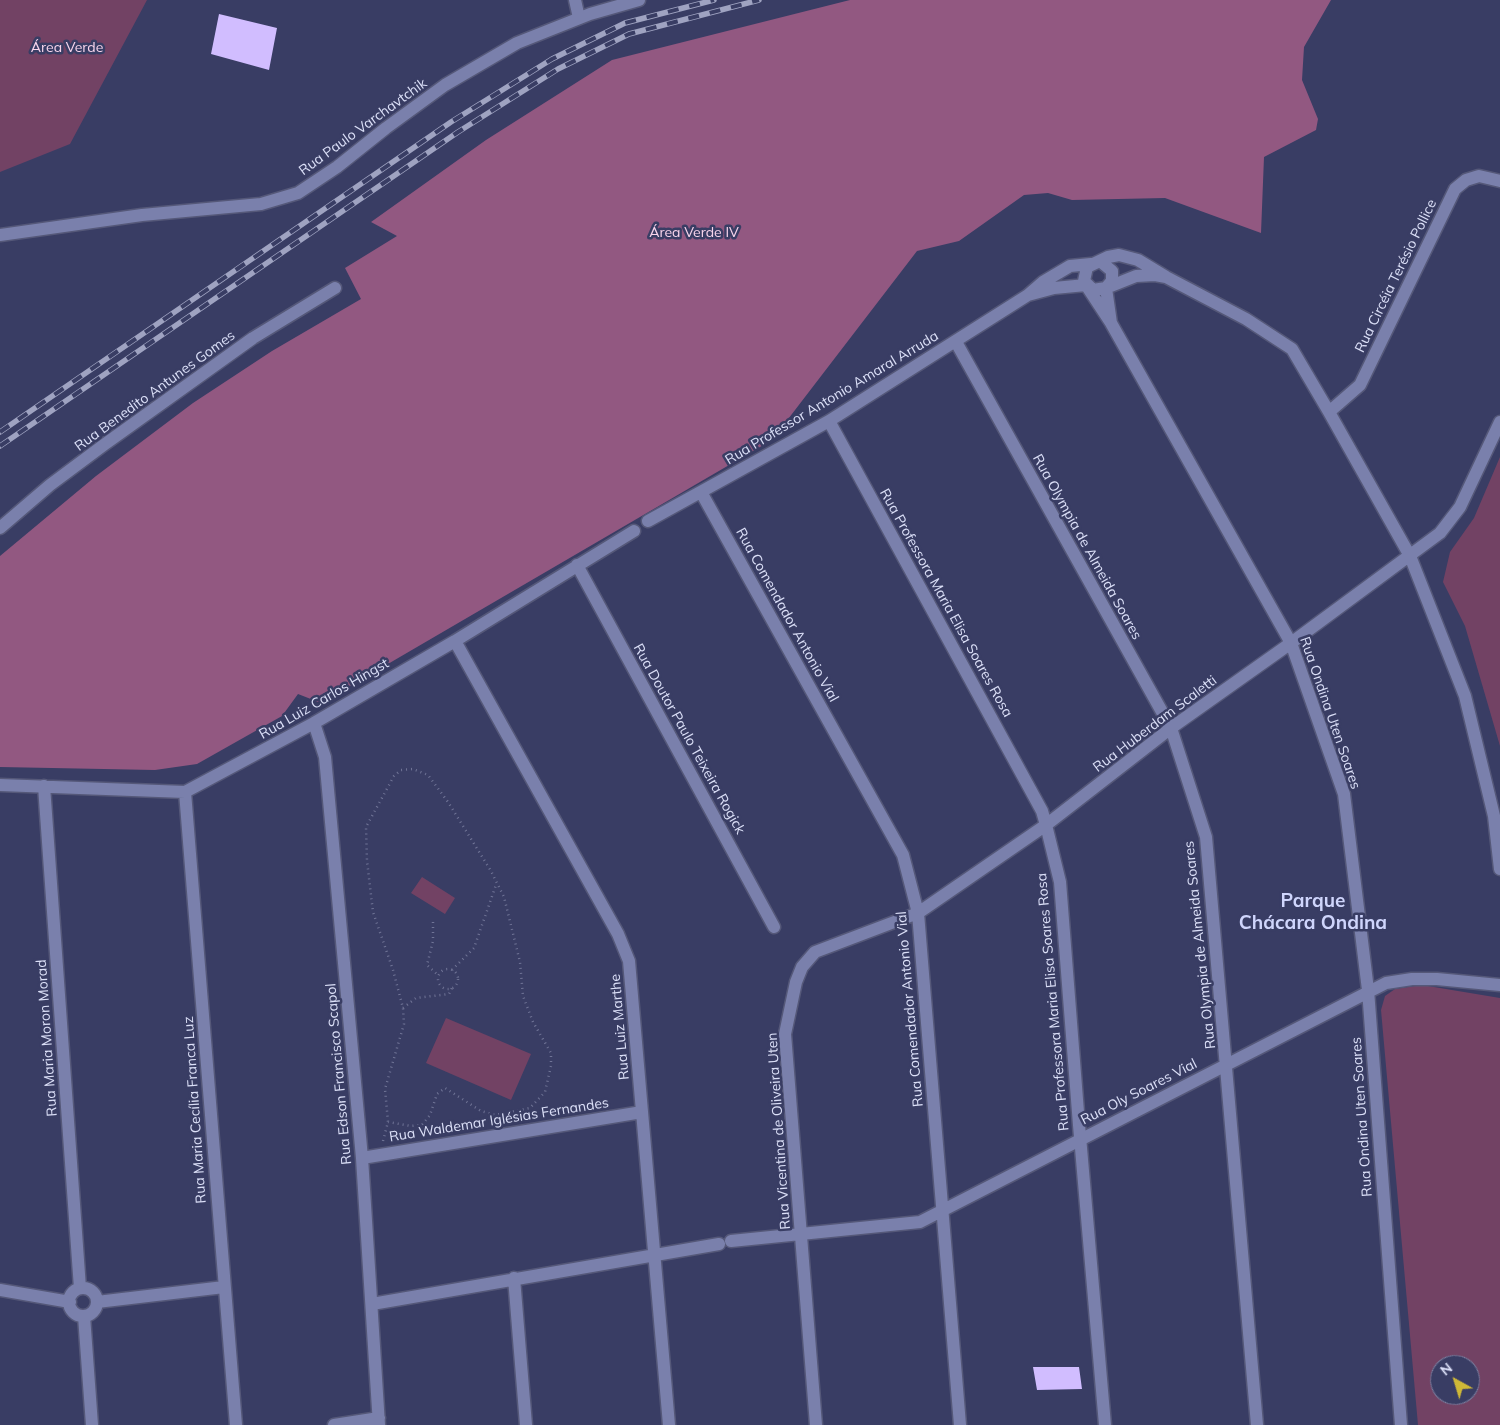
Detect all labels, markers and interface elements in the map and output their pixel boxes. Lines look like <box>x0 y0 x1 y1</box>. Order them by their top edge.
park label: Área Verde <box>31 40 103 56</box>
street label: Rua Paulo Varchavtchik <box>296 75 430 179</box>
street label: Rua Circéia Terésio Pollice <box>1352 197 1440 355</box>
park label: Área Verde IV <box>649 225 739 241</box>
street label: Rua Benedito Antunes Gomes <box>72 327 238 455</box>
street label: Rua Professor Antonio Amaral Arruda <box>722 328 942 468</box>
street label: Rua Olympia de Almeida Soares <box>1029 451 1145 643</box>
street label: Rua Professora Maria Elisa Soares Rosa <box>876 486 1016 720</box>
street label: Rua Comendador Antonio Vial <box>732 525 842 705</box>
street label: Rua Ondina Uten Soares <box>1296 635 1364 791</box>
street label: Rua Doutor Paulo Teixeira Rogick <box>629 641 749 837</box>
street label: Rua Luiz Carlos Hingst <box>256 655 392 743</box>
street label: Rua Huberdam Scaletti <box>1090 672 1220 776</box>
street label: Rua Olympia de Almeida Soares <box>1181 840 1219 1050</box>
street label: Rua Professora Maria Elisa Soares Rosa <box>1033 872 1073 1132</box>
district label: Parque Chácara Ondina <box>1239 890 1387 934</box>
street label: Rua Comendador Antonio Vial <box>893 911 927 1107</box>
street label: Rua Maria Moron Morad <box>33 959 61 1117</box>
street label: Rua Luiz Marthe <box>607 973 633 1081</box>
street label: Rua Edson Francisco Scapol <box>323 983 355 1165</box>
street label: Rua Maria Cecília Franca Luz <box>180 1016 210 1204</box>
street label: Rua Vicentina de Oliveira Uten <box>764 1032 794 1230</box>
street label: Rua Ondina Uten Soares <box>1348 1037 1376 1197</box>
street label: Rua Oly Soares Vial <box>1078 1055 1200 1129</box>
street label: Rua Waldemar Iglésias Fernandes <box>388 1094 610 1146</box>
north arrow <box>1430 1355 1480 1405</box>
text: N <box>1436 1359 1456 1379</box>

